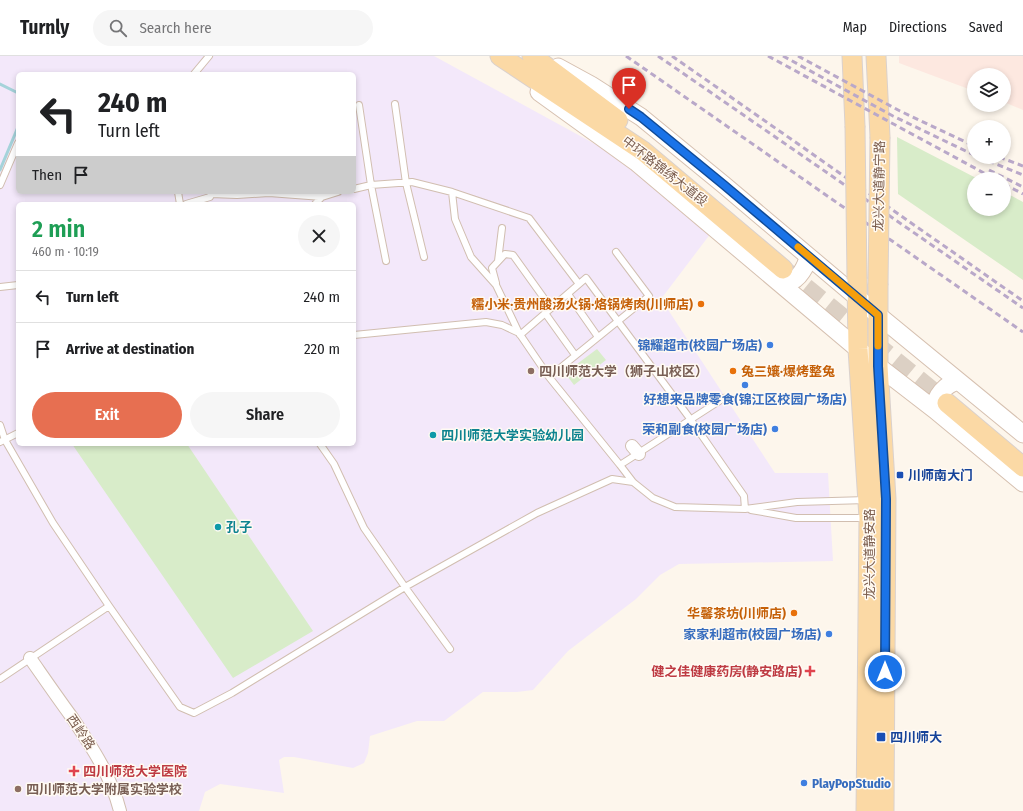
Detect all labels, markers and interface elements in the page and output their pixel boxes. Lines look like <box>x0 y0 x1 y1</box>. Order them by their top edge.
search box <box>93 10 373 46</box>
text: Turnly <box>20 16 69 39</box>
icon: search <box>107 17 129 39</box>
text: Search here <box>139 19 212 37</box>
text: Map <box>843 19 867 36</box>
text: Directions <box>889 19 947 36</box>
text: Saved <box>969 19 1003 36</box>
pin <box>612 68 646 109</box>
map controls <box>967 68 1011 216</box>
button: layers <box>967 68 1011 112</box>
icon: arrive <box>618 74 640 96</box>
text: 240 m <box>98 86 167 119</box>
icon: left <box>32 88 84 140</box>
text: Turn left <box>98 120 160 142</box>
button: + <box>967 120 1011 164</box>
street label: 中环路锦绣大道段 <box>619 133 711 209</box>
street label: 龙兴大道静宁路 <box>871 140 887 232</box>
icon: arrive <box>70 164 92 186</box>
text: Then <box>32 166 62 184</box>
button: − <box>967 172 1011 216</box>
text: 2 min <box>32 215 85 243</box>
button: close <box>298 215 340 257</box>
text: 460 m · 10:19 <box>32 244 99 259</box>
icon: left <box>32 286 54 308</box>
text: Turn left <box>66 288 119 306</box>
text: 240 m <box>304 288 340 306</box>
place label: 糯小米·贵州酸汤火锅·烙锅烤肉(川师店) <box>471 297 693 312</box>
marker: 糯小米·贵州酸汤火锅·烙锅烤肉(川师店) <box>696 299 706 309</box>
icon: arrive <box>32 338 54 360</box>
place label: 锦耀超市(校园广场店) <box>637 338 762 353</box>
text: Arrive at destination <box>66 340 194 358</box>
text: 220 m <box>304 340 340 358</box>
marker: 锦耀超市(校园广场店) <box>765 340 775 350</box>
place label: 四川师范大学（狮子山校区） <box>539 364 708 379</box>
place label: 兔三孃·爆烤整兔 <box>741 364 835 379</box>
marker: 四川师范大学（狮子山校区） <box>526 366 536 376</box>
marker: 兔三孃·爆烤整兔 <box>728 366 738 376</box>
marker: 好想来品牌零食(锦江区校园广场店) <box>740 380 750 390</box>
button: Exit <box>32 392 182 438</box>
button: Share <box>190 392 340 438</box>
place label: 好想来品牌零食(锦江区校园广场店) <box>644 392 846 407</box>
place label: 荣和副食(校园广场店) <box>642 422 767 437</box>
marker: 荣和副食(校园广场店) <box>770 424 780 434</box>
place label: 四川师范大学实验幼儿园 <box>441 428 584 443</box>
marker: 四川师范大学实验幼儿园 <box>428 430 438 440</box>
place label: 川师南大门 <box>908 468 973 483</box>
marker: 川师南大门 <box>895 470 905 480</box>
street label: 龙兴大道静安路 <box>862 508 877 600</box>
place label: 孔子 <box>226 520 252 535</box>
marker: 孔子 <box>213 522 223 532</box>
place label: 华馨茶坊(川师店) <box>687 606 786 621</box>
marker: 华馨茶坊(川师店) <box>789 608 799 618</box>
place label: 家家利超市(校园广场店) <box>683 627 821 642</box>
marker: 家家利超市(校园广场店) <box>824 629 834 639</box>
position arrow <box>864 651 906 693</box>
place label: 健之佳健康药房(静安路店) <box>651 664 802 679</box>
marker: 健之佳健康药房(静安路店) <box>805 666 815 676</box>
street label: 西岭路 <box>64 712 98 752</box>
place label: 四川师大 <box>890 730 942 745</box>
marker: 四川师大 <box>875 731 887 743</box>
place label: 四川师范大学医院 <box>83 764 187 779</box>
marker: 四川师范大学医院 <box>68 765 80 777</box>
place label: PlayPopStudio <box>812 776 891 791</box>
marker: PlayPopStudio <box>799 778 809 788</box>
place label: 四川师范大学附属实验学校 <box>26 782 182 797</box>
marker: 四川师范大学附属实验学校 <box>13 784 23 794</box>

